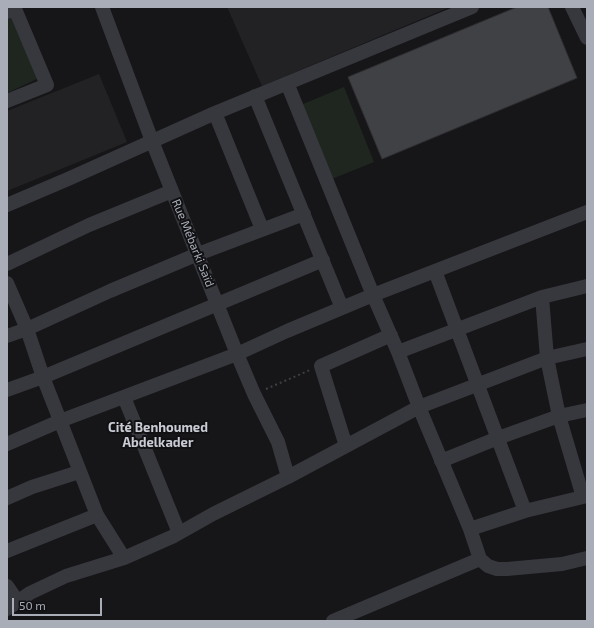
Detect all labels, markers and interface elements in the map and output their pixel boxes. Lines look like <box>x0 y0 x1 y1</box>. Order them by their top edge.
street label: Rue Mébarki Saïd <box>169 197 217 289</box>
district label: Cité Benhoumed Abdelkader <box>108 420 208 451</box>
scale bar <box>14 590 104 616</box>
text: 50 m <box>19 598 46 612</box>

